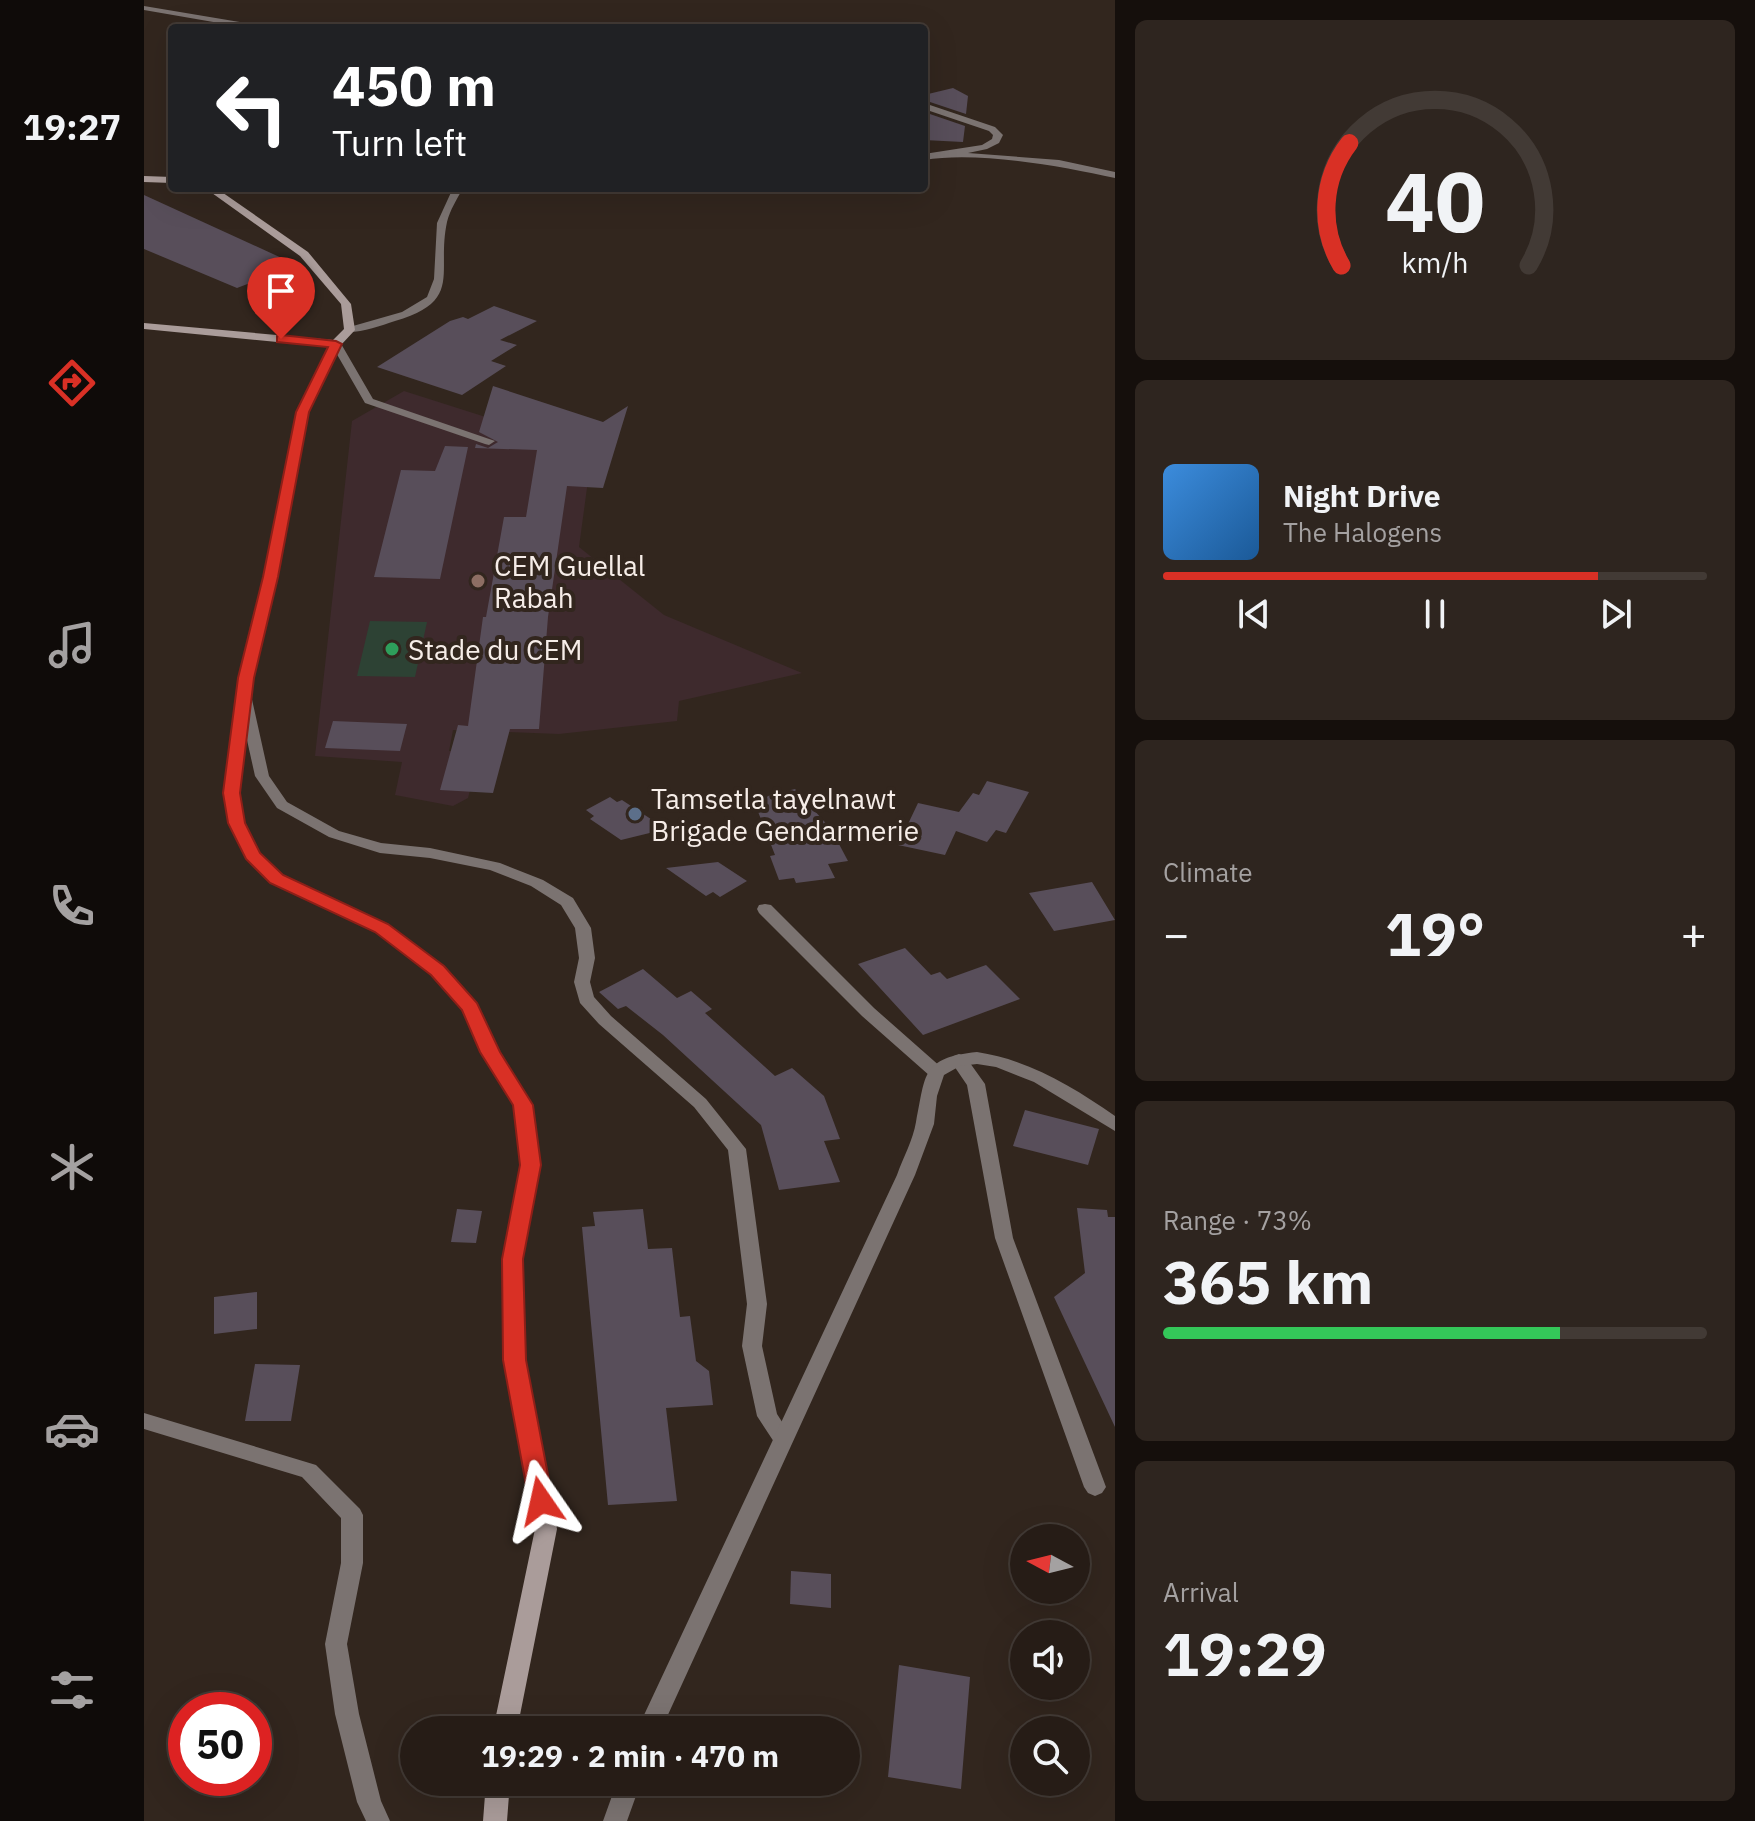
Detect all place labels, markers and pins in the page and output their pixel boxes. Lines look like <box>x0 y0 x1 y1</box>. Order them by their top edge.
pin <box>247 257 315 339</box>
place label: CEM Guellal Rabah <box>494 547 645 616</box>
marker: CEM Guellal Rabah <box>469 572 487 590</box>
place label: Stade du CEM <box>408 631 582 668</box>
marker: Stade du CEM <box>383 640 401 658</box>
place label: Tamsetla taɣelnawt Brigade Gendarmerie <box>651 780 919 849</box>
marker: Tamsetla taɣelnawt Brigade Gendarmerie <box>626 805 644 823</box>

